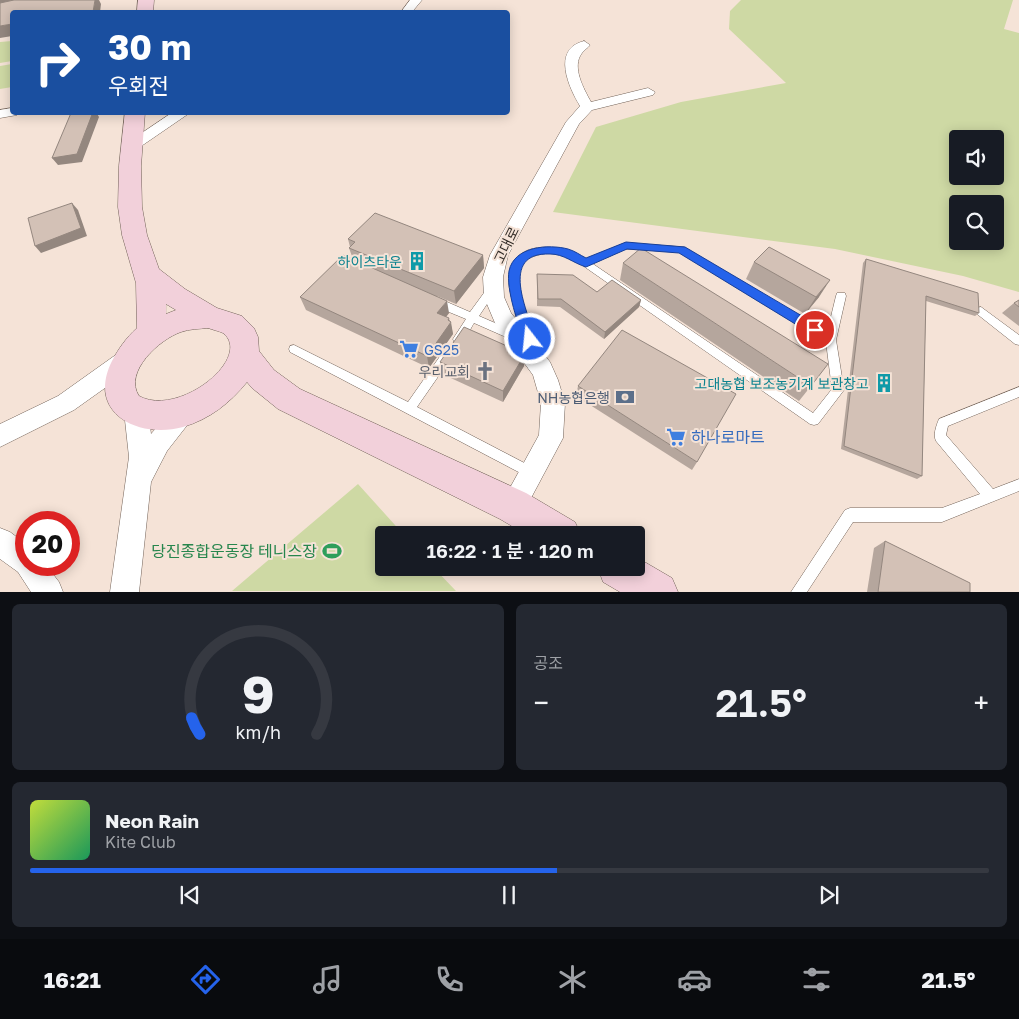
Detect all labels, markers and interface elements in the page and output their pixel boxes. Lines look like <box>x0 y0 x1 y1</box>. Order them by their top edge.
text: 30 m <box>108 26 191 68</box>
icon: right <box>25 30 90 95</box>
text: 우회전 <box>108 72 169 99</box>
map controls <box>949 130 1004 250</box>
button: sound <box>949 130 1004 185</box>
button: search <box>949 195 1004 250</box>
street label: 고대로 <box>490 224 522 266</box>
building icon: 하이츠타운 <box>406 250 428 272</box>
place label: 하이츠타운 <box>338 253 402 270</box>
pin <box>794 309 836 351</box>
position arrow <box>503 312 555 364</box>
icon: arrive <box>801 316 829 344</box>
supermarket icon: GS25 <box>398 338 420 360</box>
place label: GS25 <box>424 341 459 358</box>
church icon: 우리교회 <box>474 360 496 382</box>
place label: 우리교회 <box>418 363 470 380</box>
building icon: 고대농협 보조농기계 보관창고 <box>873 372 895 394</box>
place label: 고대농협 보조농기계 보관창고 <box>695 375 869 392</box>
bank icon: NH농협은행 <box>614 386 636 408</box>
place label: NH농협은행 <box>537 389 610 406</box>
supermarket icon: 하나로마트 <box>665 426 687 448</box>
place label: 하나로마트 <box>691 427 765 447</box>
speed limit sign: 20 <box>15 511 80 576</box>
text: 16:22 · 1 분 · 120 m <box>426 539 594 562</box>
sports icon: 당진종합운동장 테니스장 <box>321 540 343 562</box>
place label: 당진종합운동장 테니스장 <box>151 541 317 561</box>
text: 공조 <box>534 653 563 673</box>
text: 9 <box>241 662 274 724</box>
text: 21.5° <box>716 680 807 725</box>
text: − <box>534 686 549 719</box>
text: + <box>974 686 989 719</box>
text: km/h <box>235 721 280 743</box>
text: Neon Rain <box>105 809 199 832</box>
text: Kite Club <box>105 832 176 852</box>
icon: previous <box>176 881 204 909</box>
icon: pause <box>495 881 523 909</box>
icon: next <box>815 881 843 909</box>
icon: directions <box>188 962 223 997</box>
icon: music <box>310 962 345 997</box>
icon: phone <box>432 962 467 997</box>
icon: climate <box>555 962 590 997</box>
icon: car <box>677 962 712 997</box>
icon: filters <box>799 962 834 997</box>
text: 16:21 <box>44 966 101 993</box>
text: 21.5° <box>921 966 975 993</box>

